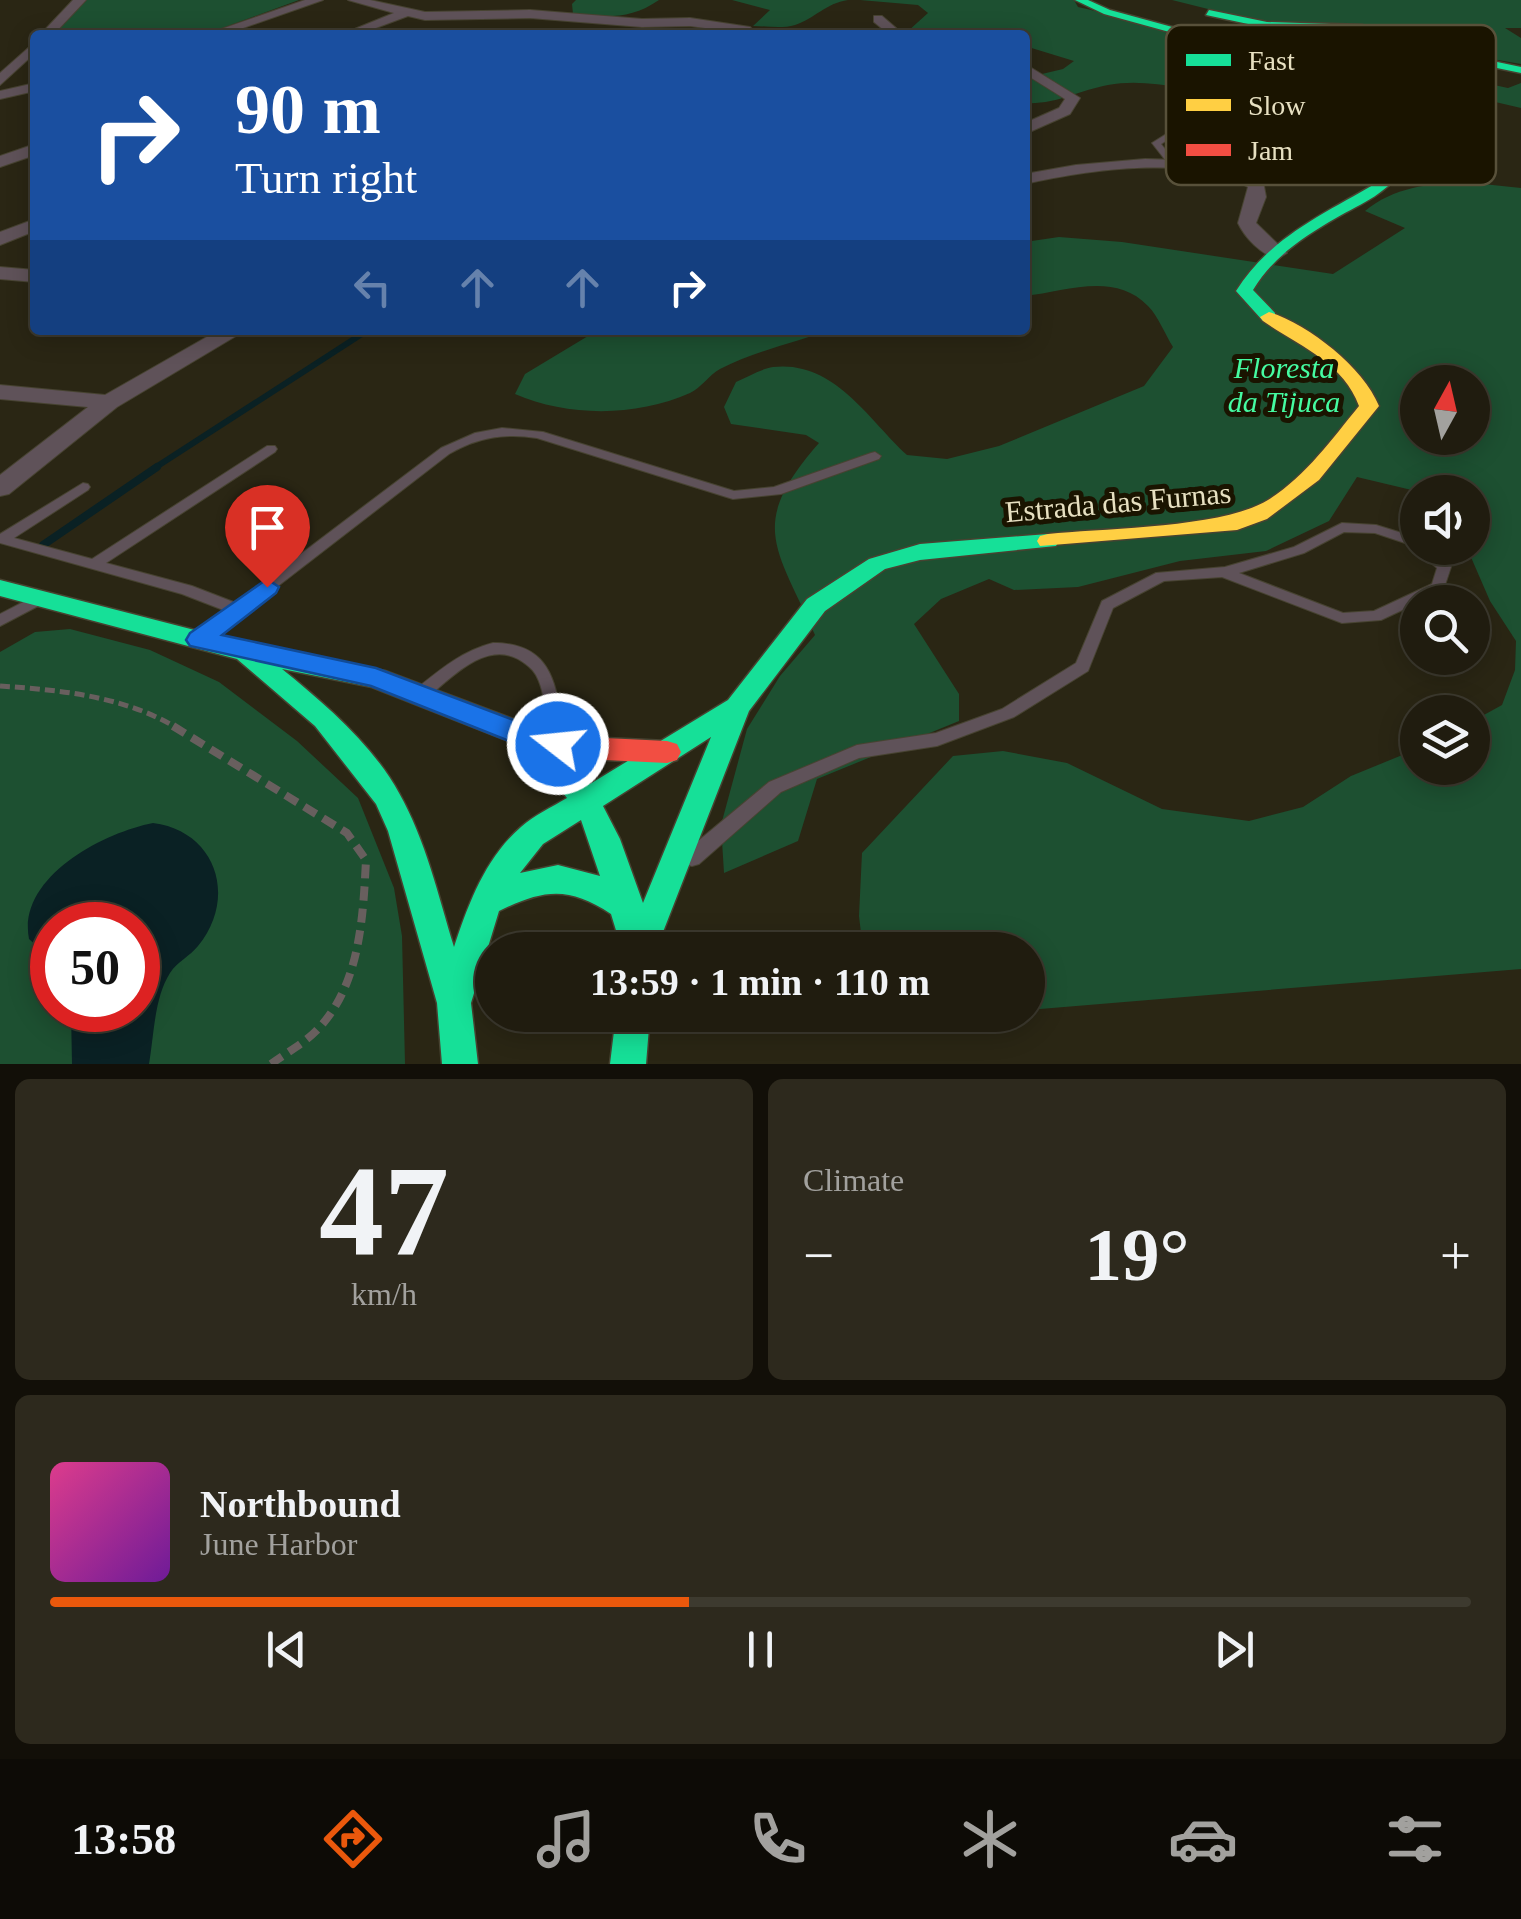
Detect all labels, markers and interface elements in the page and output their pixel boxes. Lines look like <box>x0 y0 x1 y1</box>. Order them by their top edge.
legend <box>1166 25 1496 185</box>
text: Fast <box>1248 45 1295 76</box>
icon: right <box>70 70 200 200</box>
text: 90 m <box>235 71 381 148</box>
text: Slow <box>1248 90 1306 121</box>
text: Jam <box>1248 135 1293 166</box>
text: Turn right <box>235 153 417 203</box>
icon: left <box>345 260 400 315</box>
icon: ahead <box>450 260 505 315</box>
icon: ahead <box>555 260 610 315</box>
icon: right <box>660 260 715 315</box>
park label: Floresta da Tijuca <box>1228 351 1340 418</box>
north arrow <box>1400 365 1490 455</box>
map controls <box>1400 365 1490 785</box>
button: sound <box>1400 475 1490 565</box>
street label: Estrada das Furnas <box>1004 476 1232 528</box>
pin <box>225 485 310 588</box>
icon: arrive <box>240 500 295 555</box>
button: search <box>1400 585 1490 675</box>
position arrow <box>506 692 610 796</box>
button: layers <box>1400 695 1490 785</box>
speed limit sign: 50 <box>30 902 160 1032</box>
text: 13:59 · 1 min · 110 m <box>590 961 930 1003</box>
text: 47 <box>319 1139 449 1283</box>
text: Climate <box>803 1162 904 1198</box>
text: 19° <box>1085 1213 1190 1296</box>
text: − <box>803 1225 834 1286</box>
text: + <box>1440 1225 1471 1286</box>
text: km/h <box>351 1276 417 1312</box>
text: Northbound <box>200 1483 401 1525</box>
text: June Harbor <box>200 1526 357 1562</box>
icon: previous <box>259 1622 314 1677</box>
icon: pause <box>733 1622 788 1677</box>
icon: next <box>1207 1622 1262 1677</box>
icon: directions <box>318 1804 388 1874</box>
icon: music <box>531 1804 601 1874</box>
icon: phone <box>743 1804 813 1874</box>
icon: climate <box>955 1804 1025 1874</box>
icon: car <box>1168 1804 1238 1874</box>
icon: filters <box>1380 1804 1450 1874</box>
text: 13:58 <box>71 1814 176 1864</box>

